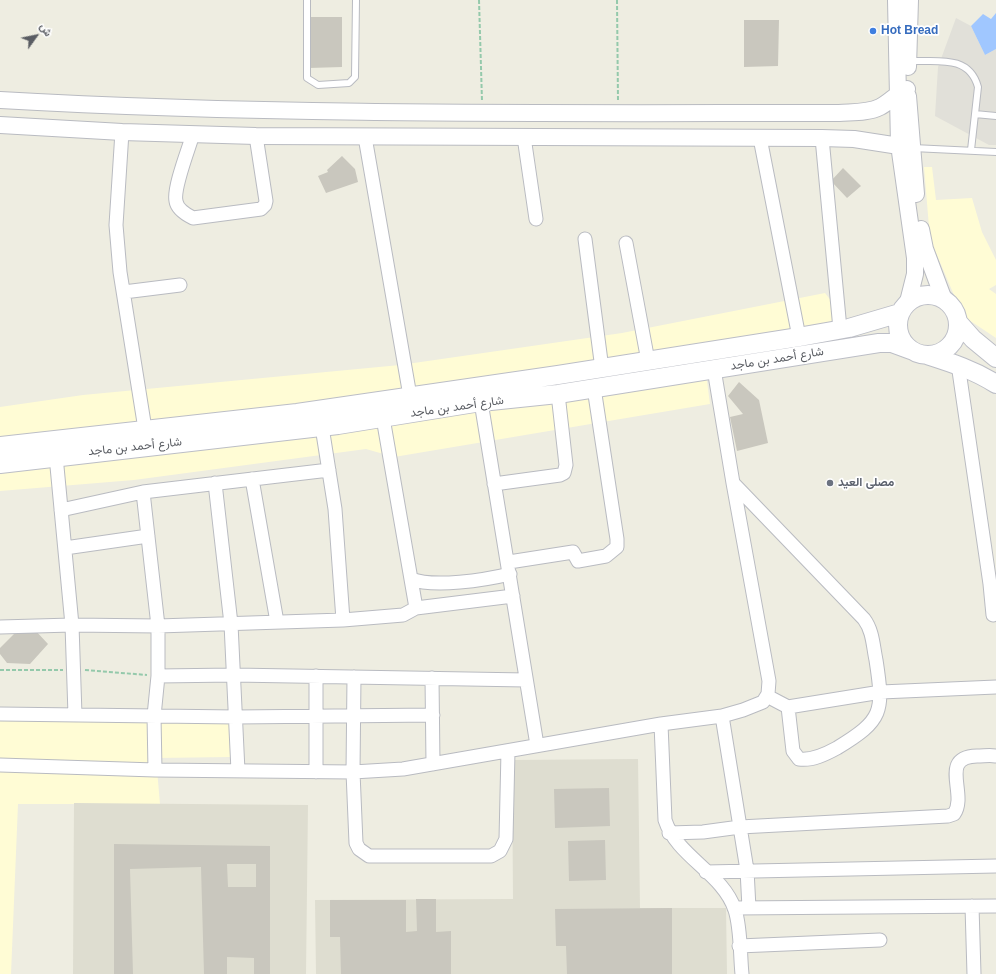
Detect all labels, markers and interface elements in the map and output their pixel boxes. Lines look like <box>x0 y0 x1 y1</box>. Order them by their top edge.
north arrow <box>16 16 56 56</box>
text: ش <box>37 21 55 38</box>
place label: Hot Bread <box>881 24 938 38</box>
marker: Hot Bread <box>868 26 878 36</box>
street label: شارع أحمد بن ماجد <box>729 345 825 373</box>
street label: شارع أحمد بن ماجد <box>409 393 505 421</box>
street label: شارع أحمد بن ماجد <box>87 435 183 459</box>
place label: مصلى العيد <box>838 476 894 490</box>
marker: مصلى العيد <box>825 478 835 488</box>

